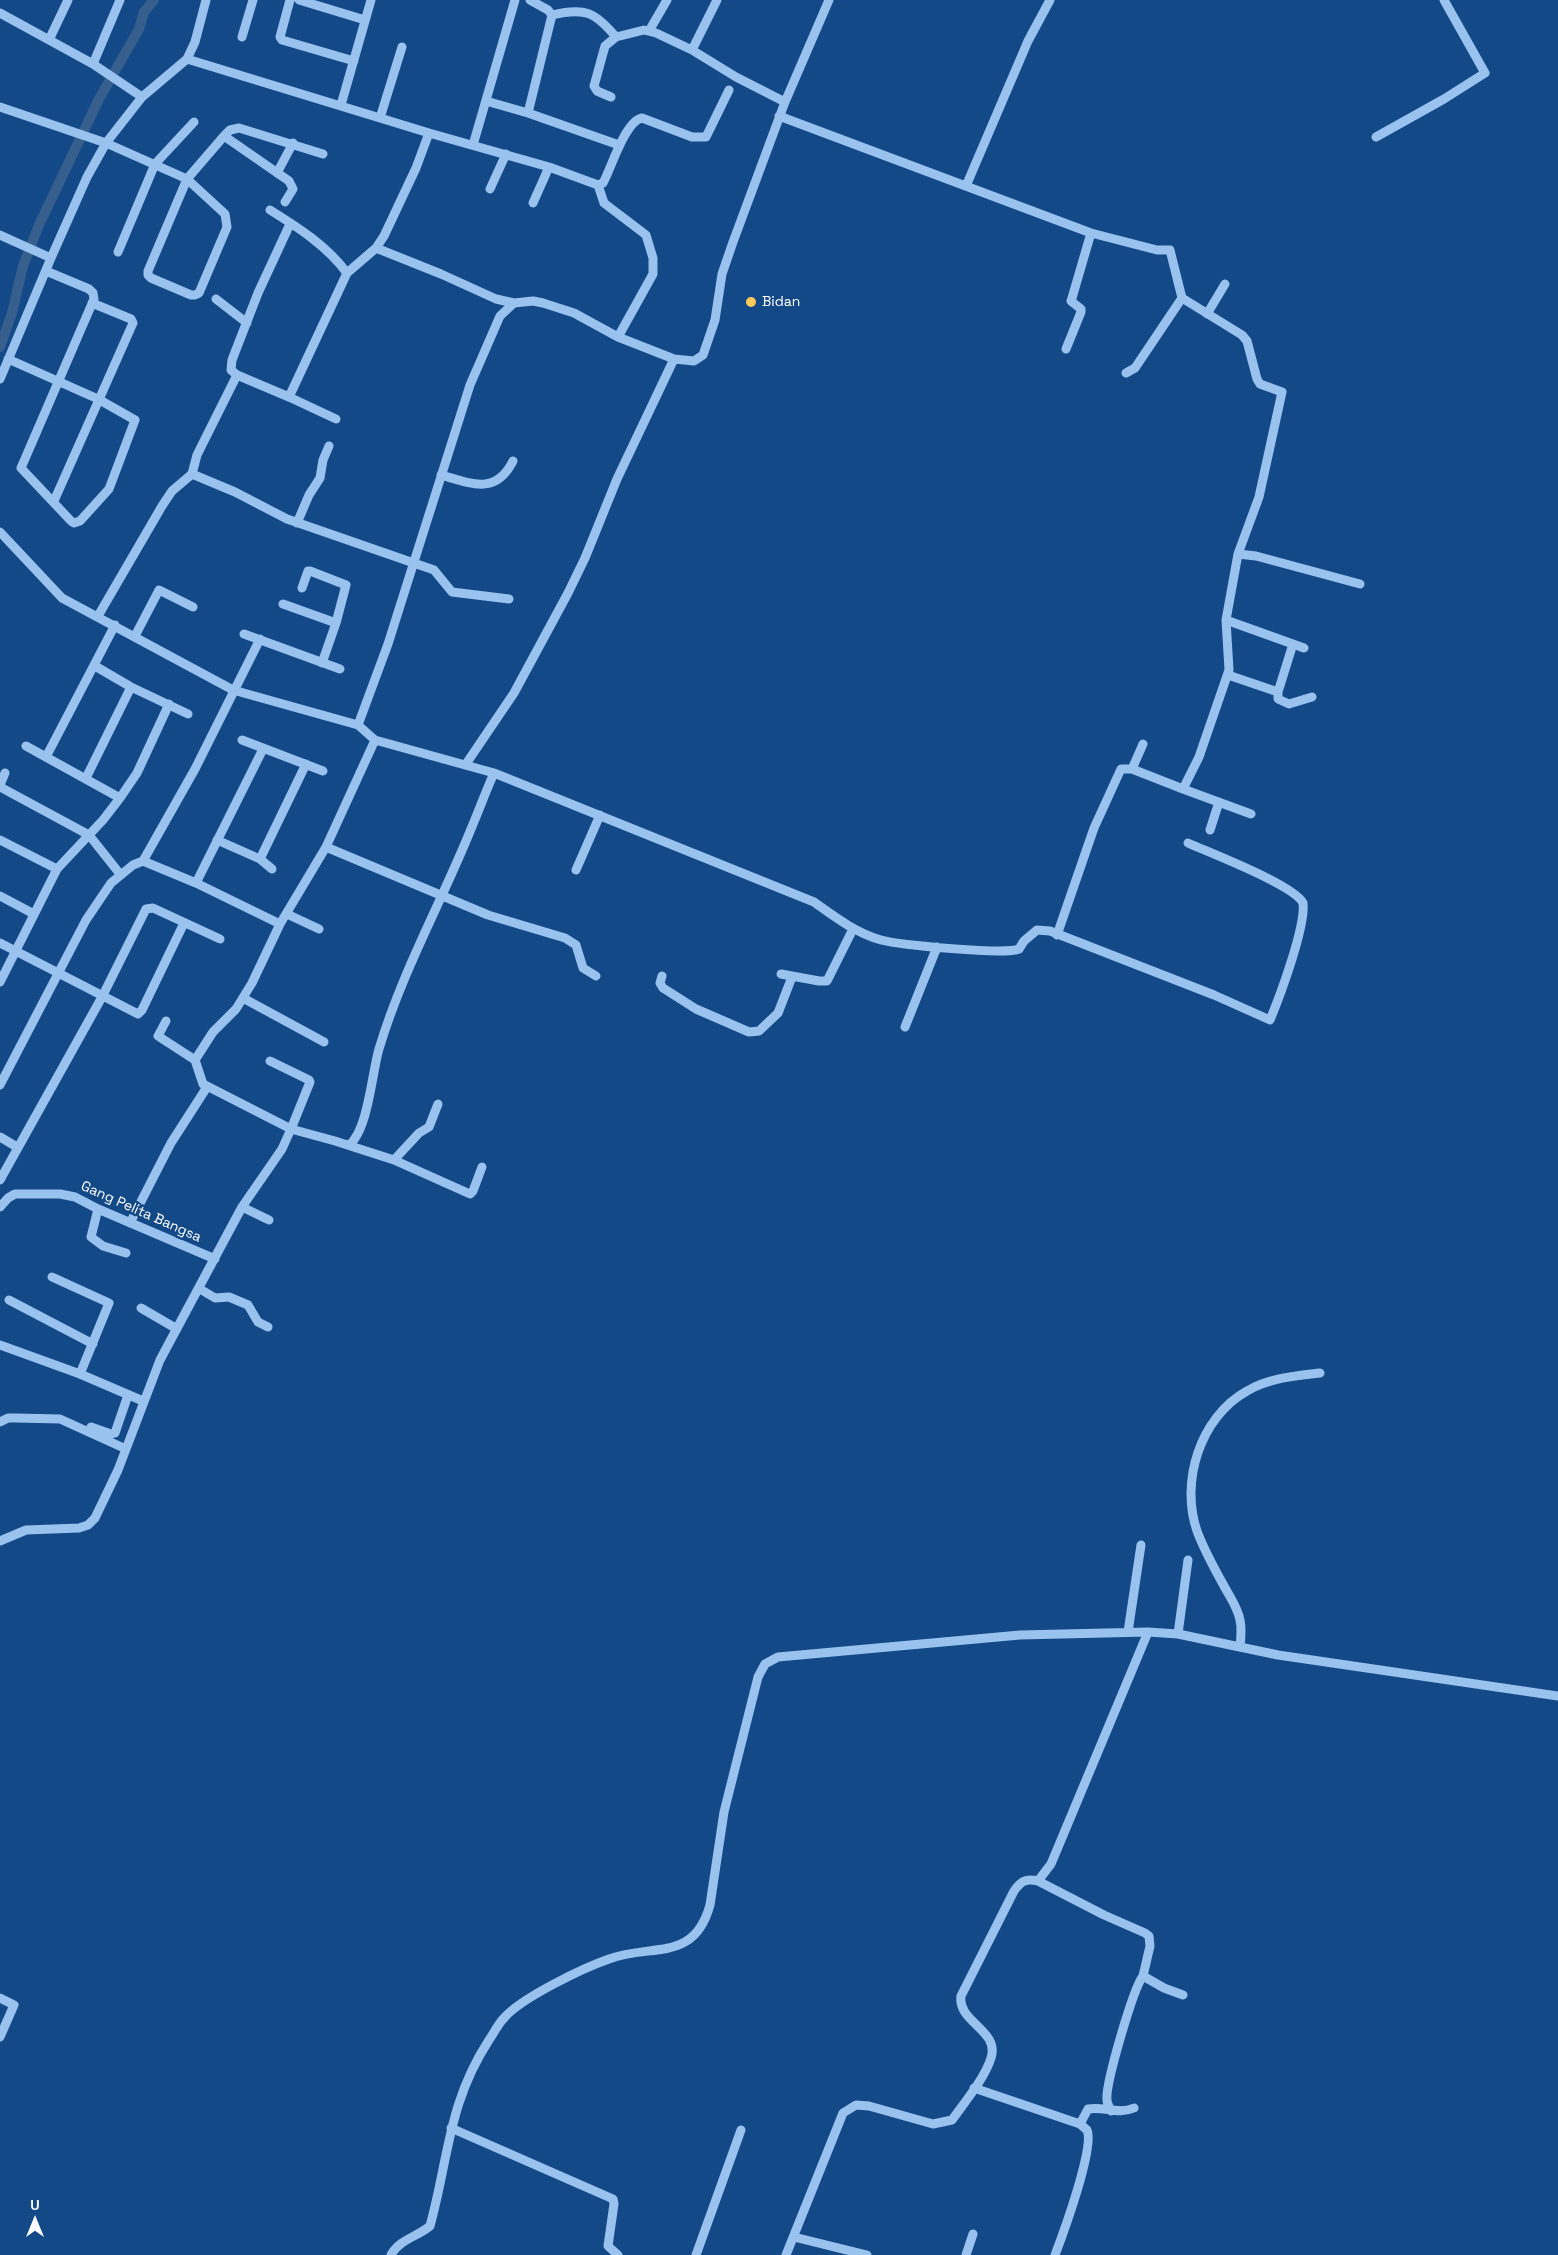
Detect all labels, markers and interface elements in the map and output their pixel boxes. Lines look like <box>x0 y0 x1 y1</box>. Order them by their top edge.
place label: Bidan <box>762 294 800 310</box>
marker: Bidan <box>744 295 758 309</box>
street label: Gang Pelita Bangsa <box>78 1178 204 1246</box>
north arrow <box>10 2195 60 2245</box>
text: U <box>30 2196 40 2214</box>

